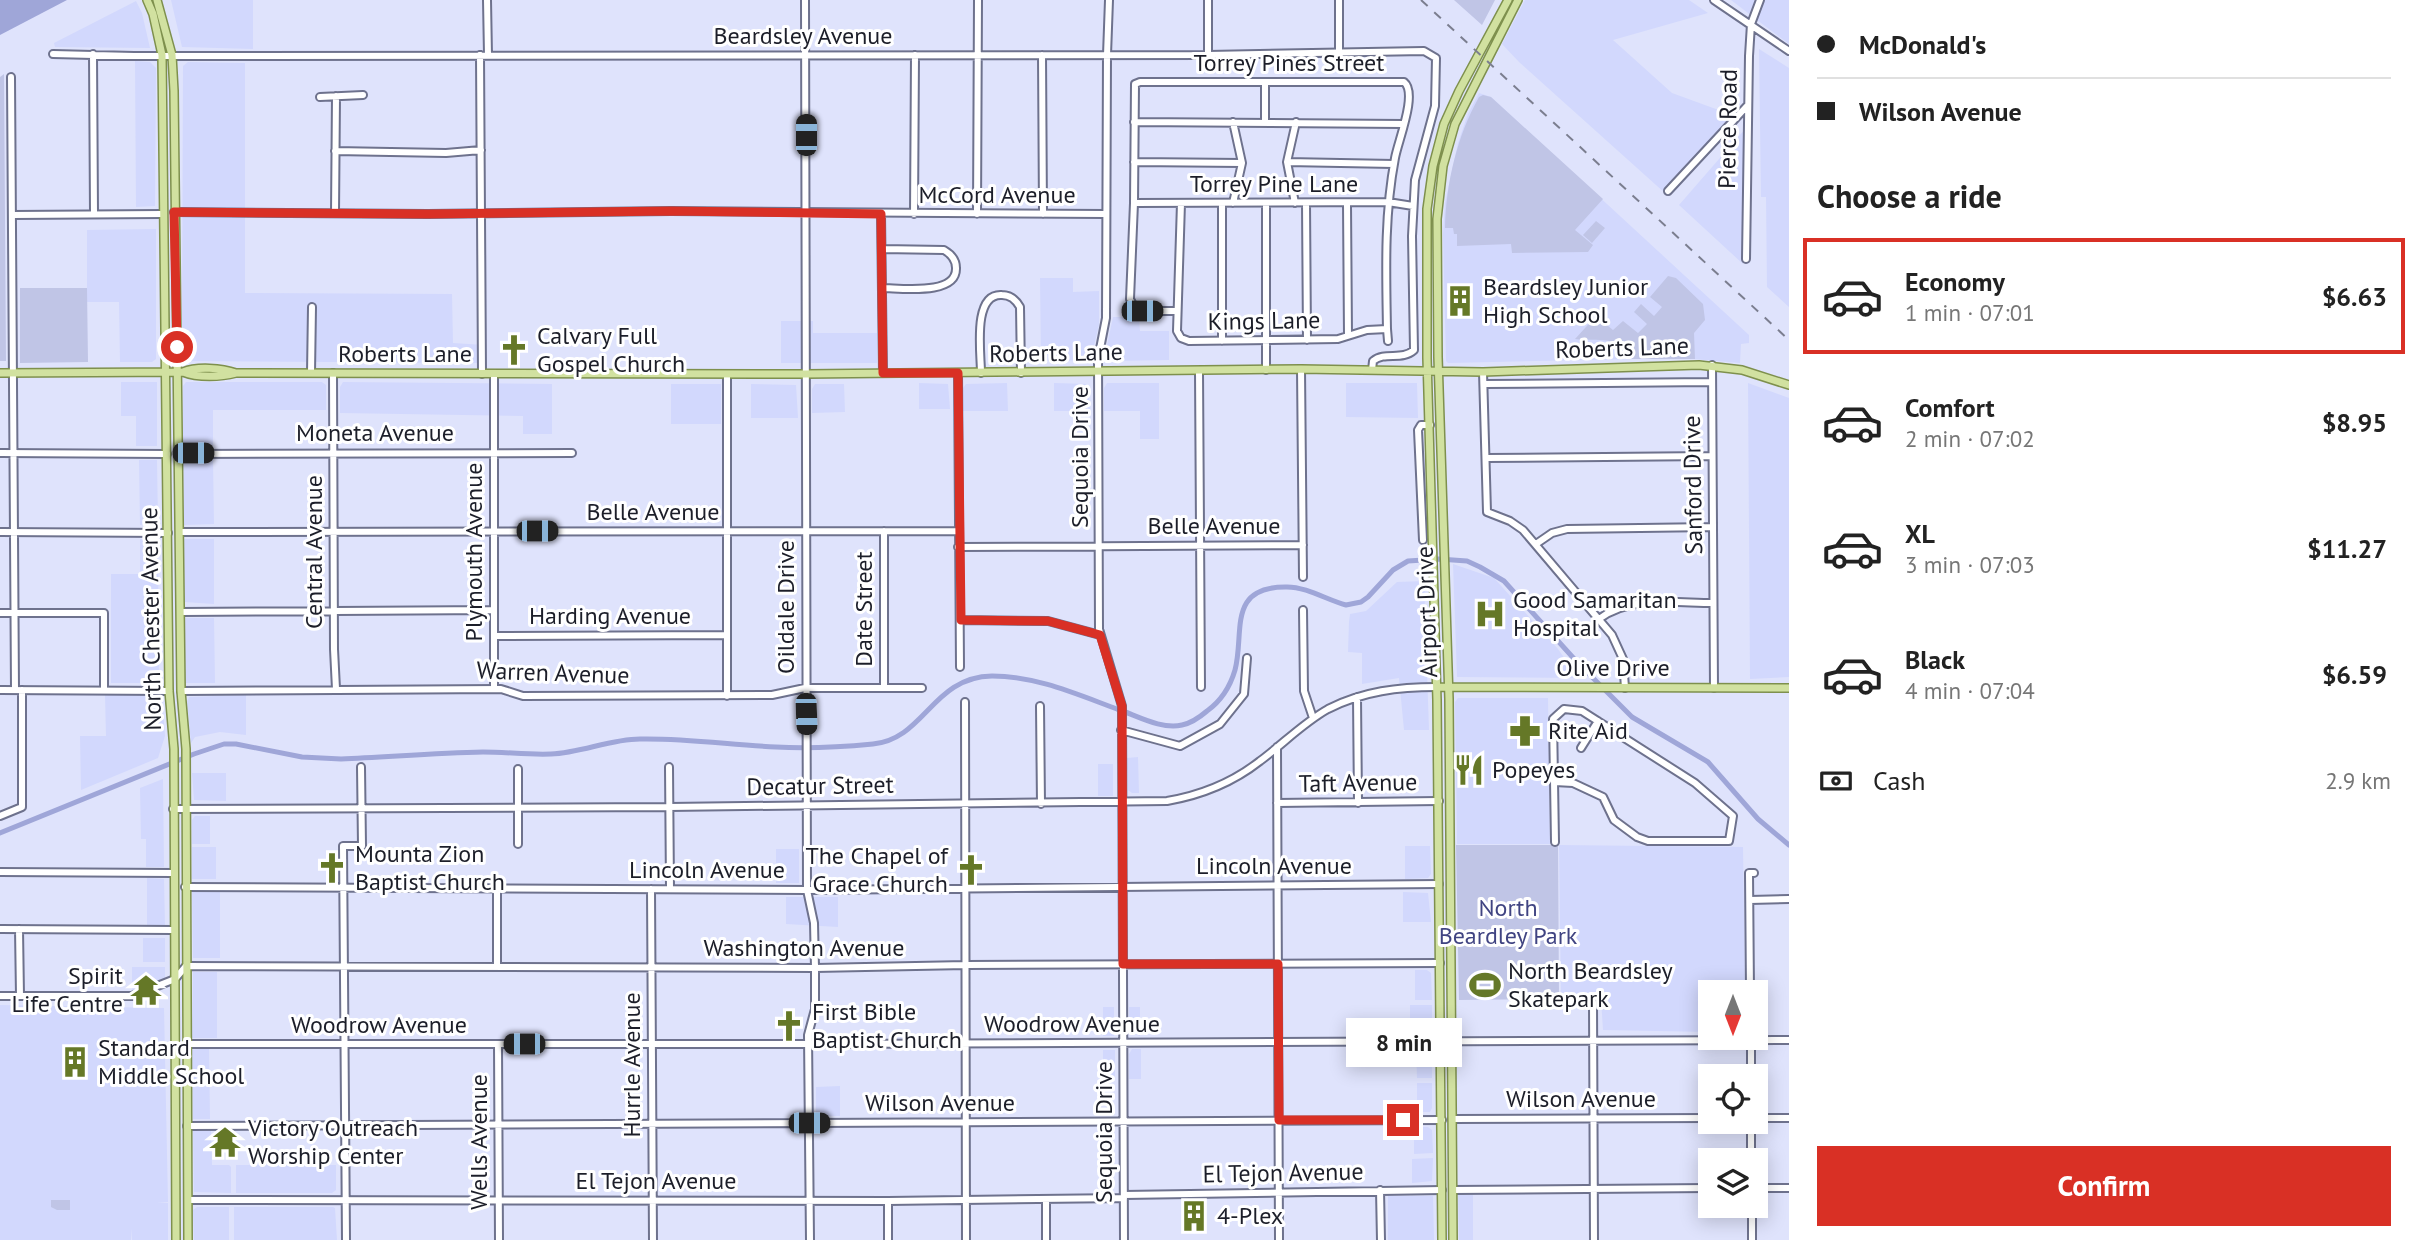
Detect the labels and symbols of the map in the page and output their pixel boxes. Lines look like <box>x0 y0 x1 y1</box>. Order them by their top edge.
street label: Beardsley Avenue <box>714 20 892 51</box>
street label: Torrey Pines Street <box>1194 47 1384 78</box>
street label: Pierce Road <box>1711 69 1744 189</box>
car <box>796 114 817 156</box>
street label: Torrey Pine Lane <box>1190 168 1358 199</box>
street label: McCord Avenue <box>918 179 1076 210</box>
place label: Beardsley Junior High School <box>1483 271 1648 330</box>
building icon: Beardsley Junior High School <box>1443 284 1477 318</box>
car <box>1122 301 1164 322</box>
street label: Kings Lane <box>1207 304 1321 337</box>
place label: Calvary Full Gospel Church <box>537 320 685 379</box>
street label: Roberts Lane <box>1555 330 1689 365</box>
route start <box>161 331 193 363</box>
church icon: Calvary Full Gospel Church <box>497 333 531 367</box>
street label: Roberts Lane <box>989 336 1123 369</box>
street label: Roberts Lane <box>338 338 472 369</box>
street label: Sequoia Drive <box>1064 386 1095 528</box>
street label: Sanford Drive <box>1676 415 1709 555</box>
street label: Moneta Avenue <box>296 417 454 448</box>
car <box>173 443 215 464</box>
street label: Plymouth Avenue <box>458 463 489 641</box>
street label: Central Avenue <box>298 475 329 629</box>
street label: Belle Avenue <box>586 496 720 527</box>
street label: North Chester Avenue <box>133 507 168 731</box>
street label: Belle Avenue <box>1147 510 1281 541</box>
car <box>517 521 559 542</box>
street label: Oildale Drive <box>770 540 801 674</box>
street label: Airport Drive <box>1409 546 1444 678</box>
street label: Date Street <box>848 551 879 667</box>
place label: Good Samaritan Hospital <box>1513 584 1677 643</box>
hospital icon: Good Samaritan Hospital <box>1473 597 1507 631</box>
street label: Harding Avenue <box>529 600 691 631</box>
street label: Olive Drive <box>1556 652 1670 683</box>
street label: Warren Avenue <box>476 654 630 691</box>
car <box>795 693 818 735</box>
pharmacy icon: Rite Aid <box>1508 714 1542 748</box>
place label: Rite Aid <box>1548 715 1628 746</box>
restaurant icon: Popeyes <box>1452 753 1486 787</box>
place label: Popeyes <box>1492 754 1575 785</box>
street label: Taft Avenue <box>1298 766 1418 799</box>
street label: Decatur Street <box>746 769 894 802</box>
place label: Mounta Zion Baptist Church <box>355 838 505 897</box>
place label: The Chapel of Grace Church <box>805 840 949 899</box>
street label: Lincoln Avenue <box>1196 850 1352 881</box>
church icon: Mounta Zion Baptist Church <box>315 851 349 885</box>
church icon: The Chapel of Grace Church <box>954 853 988 887</box>
street label: Lincoln Avenue <box>629 854 785 885</box>
park label: North Beardley Park <box>1439 892 1578 951</box>
street label: Washington Avenue <box>704 932 904 963</box>
place label: North Beardsley Skatepark <box>1508 955 1673 1014</box>
place label: Spirit Life Centre <box>11 960 123 1019</box>
sports icon: North Beardsley Skatepark <box>1468 968 1502 1002</box>
temple icon: Spirit Life Centre <box>129 973 163 1007</box>
north arrow <box>1698 980 1768 1050</box>
street label: Hurrle Avenue <box>616 992 647 1138</box>
place label: First Bible Baptist Church <box>812 996 962 1055</box>
street label: Woodrow Avenue <box>984 1008 1160 1039</box>
street label: Woodrow Avenue <box>291 1009 467 1040</box>
church icon: First Bible Baptist Church <box>772 1009 806 1043</box>
callout: 8 min <box>1345 1018 1461 1068</box>
place label: Standard Middle School <box>98 1032 244 1091</box>
car <box>504 1034 546 1055</box>
building icon: Standard Middle School <box>58 1045 92 1079</box>
street label: Sequoia Drive <box>1088 1061 1119 1203</box>
street label: Wells Avenue <box>463 1074 494 1210</box>
street label: Wilson Avenue <box>1506 1083 1656 1114</box>
street label: Wilson Avenue <box>865 1087 1015 1118</box>
route end <box>1387 1104 1419 1136</box>
place label: Victory Outreach Worship Center <box>247 1112 418 1171</box>
car <box>789 1113 831 1134</box>
temple icon: Victory Outreach Worship Center <box>208 1125 242 1159</box>
street label: El Tejon Avenue <box>1202 1156 1364 1189</box>
street label: El Tejon Avenue <box>576 1165 736 1196</box>
building icon: 4-Plex <box>1177 1199 1211 1233</box>
place label: 4-Plex <box>1217 1200 1283 1231</box>

